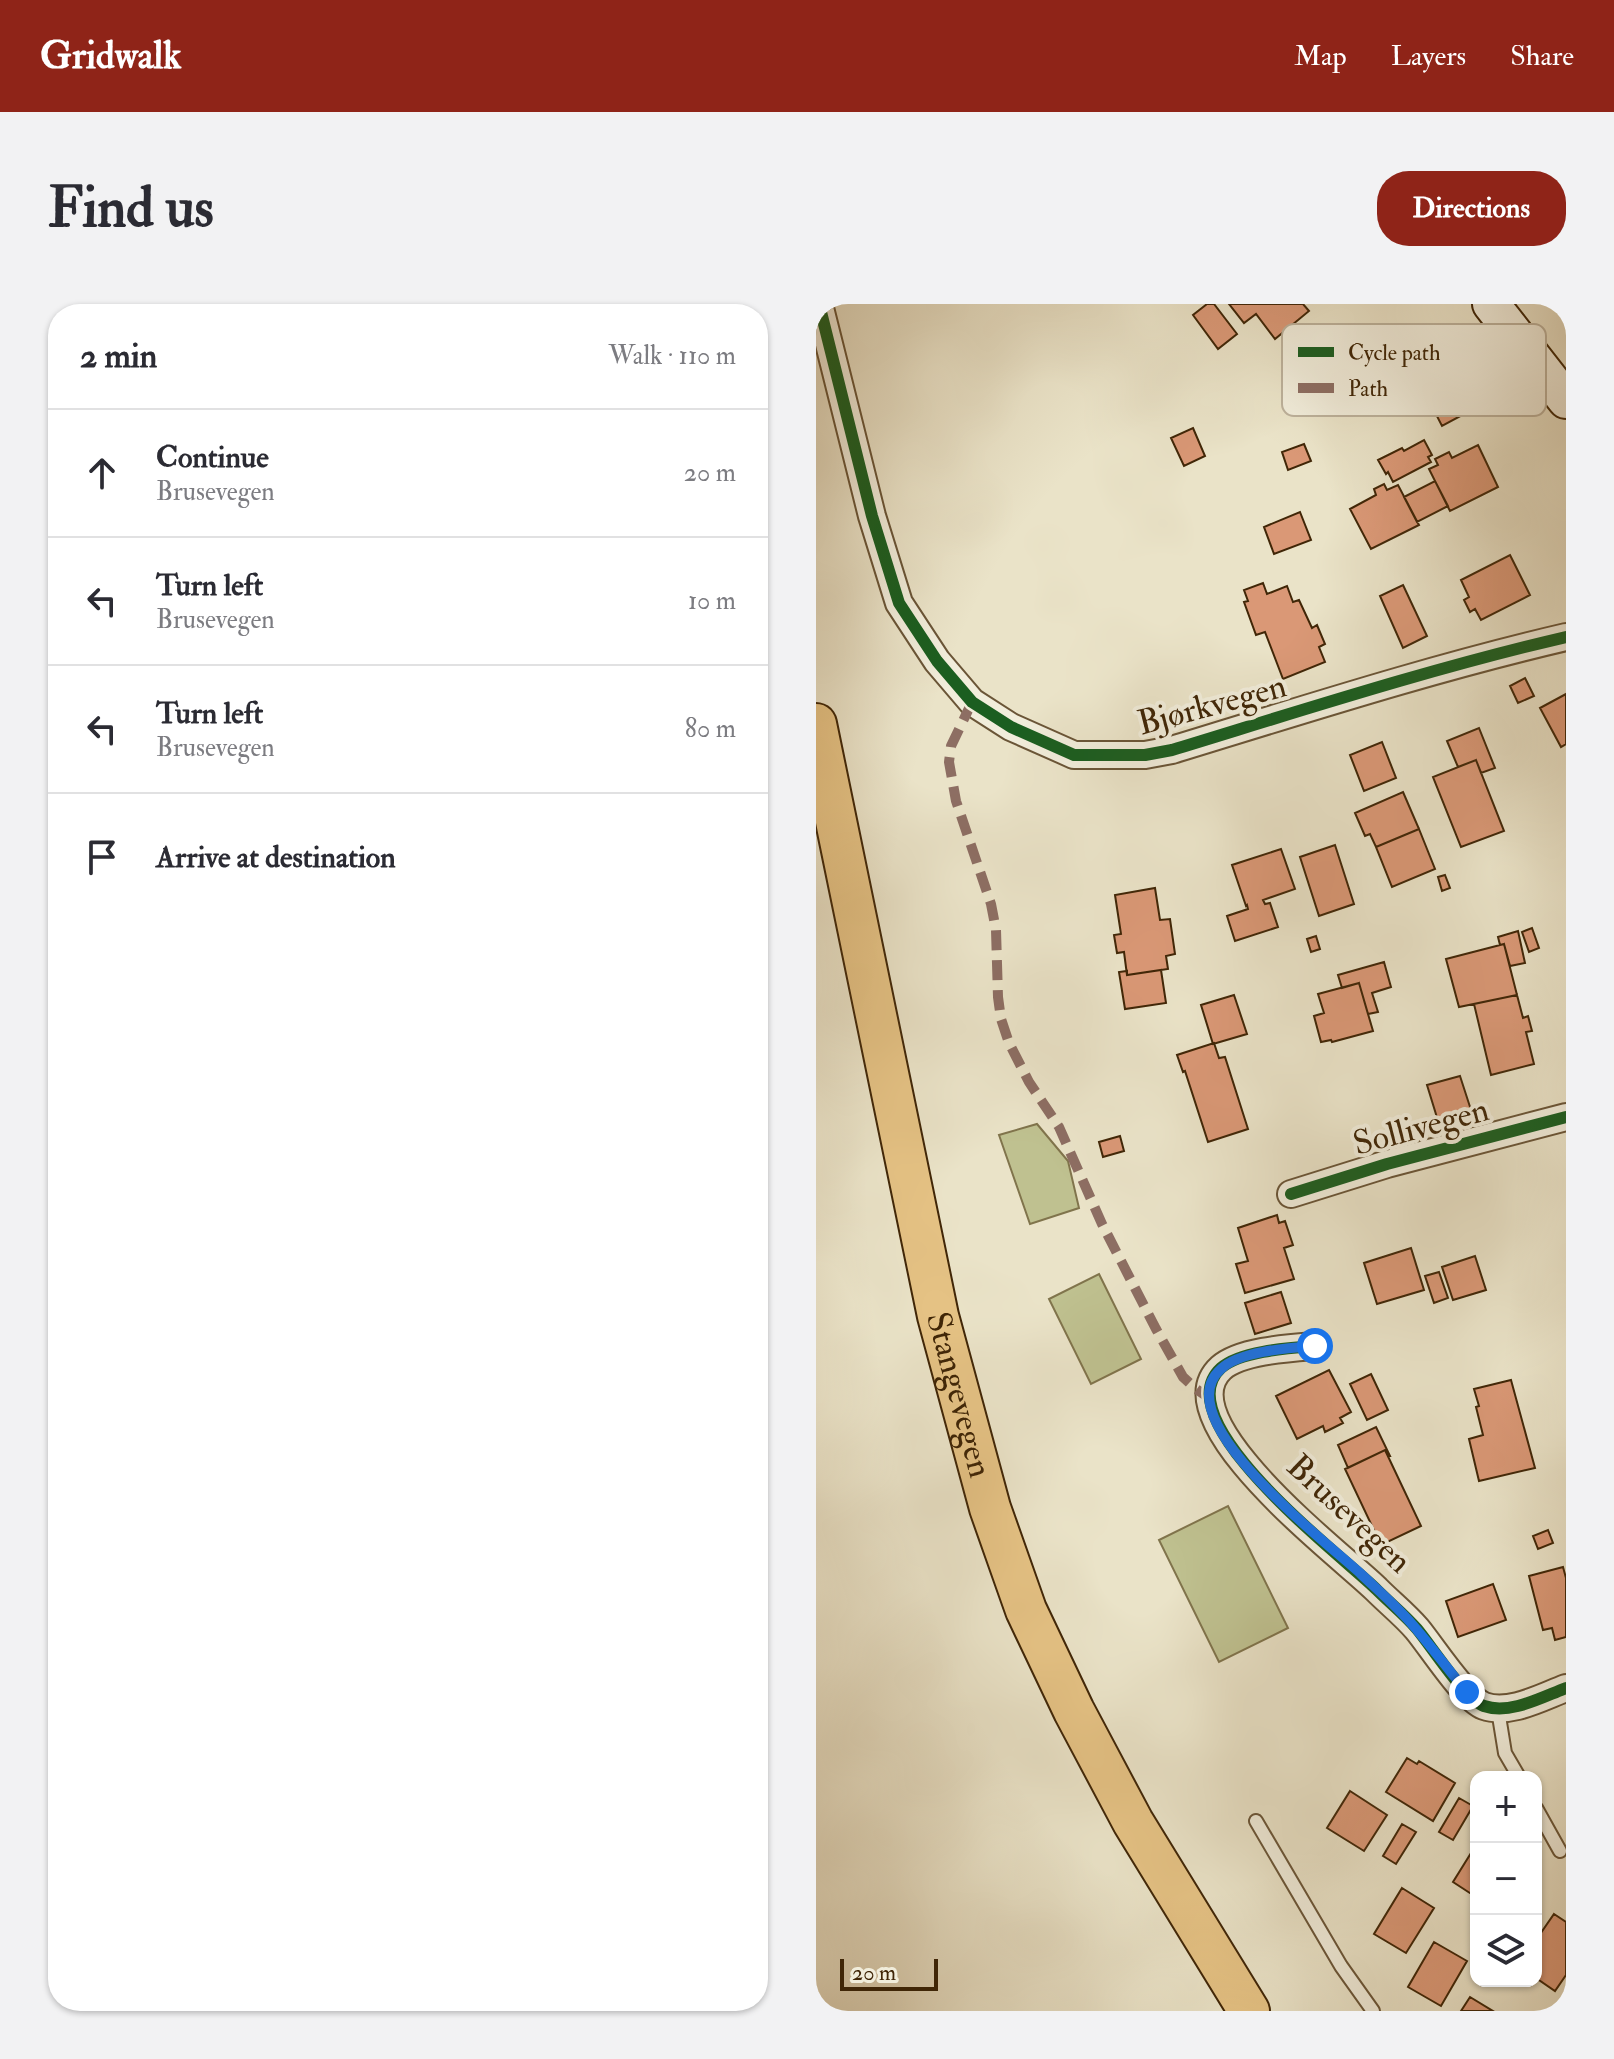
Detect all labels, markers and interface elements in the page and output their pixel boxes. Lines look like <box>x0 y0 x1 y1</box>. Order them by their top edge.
text: Gridwalk <box>40 32 181 80</box>
text: Map <box>1294 39 1347 74</box>
text: Layers <box>1391 39 1466 74</box>
text: Share <box>1510 39 1574 74</box>
button: Directions <box>1377 171 1566 246</box>
text: Find us <box>48 173 214 244</box>
legend <box>1282 324 1546 416</box>
text: 2 min <box>80 335 157 378</box>
text: Cycle path <box>1348 339 1441 368</box>
text: Walk · 110 m <box>609 340 736 372</box>
text: Path <box>1348 375 1389 403</box>
text: Continue <box>156 439 269 476</box>
icon: ahead <box>80 451 124 495</box>
text: 20 m <box>684 457 736 489</box>
text: Brusevegen <box>156 476 275 508</box>
text: Turn left <box>156 567 263 604</box>
icon: left <box>80 579 124 623</box>
text: 10 m <box>688 585 736 617</box>
text: Brusevegen <box>156 604 275 636</box>
street label: Bjørkvegen <box>1133 665 1291 745</box>
text: Turn left <box>156 695 263 732</box>
icon: left <box>80 707 124 751</box>
text: 80 m <box>685 713 736 745</box>
text: Brusevegen <box>156 732 275 764</box>
icon: arrive <box>80 835 124 879</box>
text: Arrive at destination <box>156 839 396 876</box>
street label: Sollivegen <box>1349 1088 1493 1166</box>
street label: Stangevegen <box>916 1307 1002 1482</box>
route start <box>1297 1328 1333 1364</box>
street label: Brusevegen <box>1278 1445 1420 1583</box>
route end <box>1449 1674 1485 1710</box>
map controls <box>1470 1771 1542 1987</box>
button: + <box>1470 1771 1542 1843</box>
button: − <box>1470 1843 1542 1915</box>
button: layers <box>1470 1915 1542 1987</box>
scale bar <box>840 1955 938 1991</box>
text: 20 m <box>852 1959 896 1987</box>

